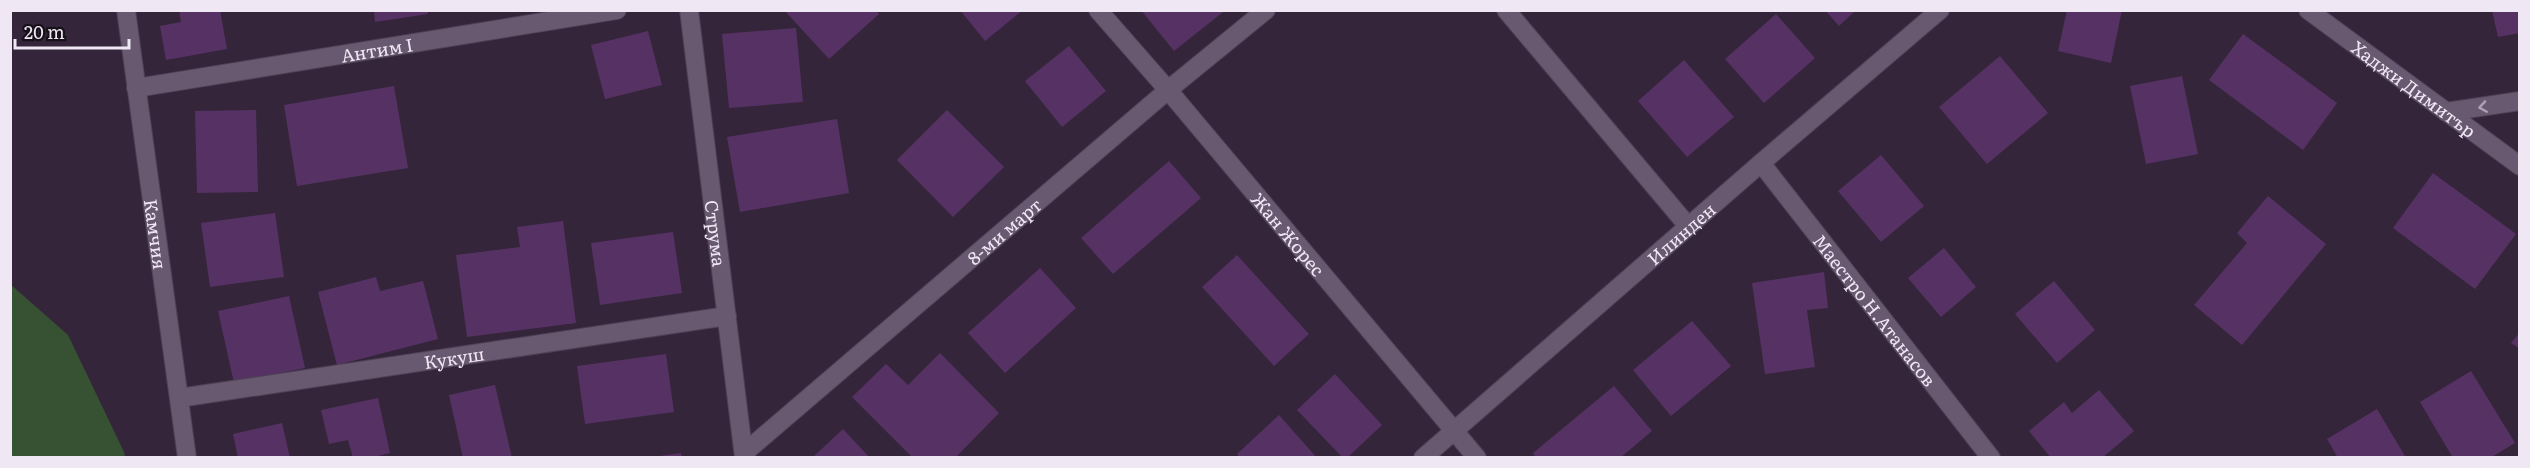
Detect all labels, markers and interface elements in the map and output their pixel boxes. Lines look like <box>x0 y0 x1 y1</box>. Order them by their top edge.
scale bar <box>15 12 129 50</box>
text: 20 m <box>24 18 65 45</box>
street label: Антим I <box>339 30 415 68</box>
street label: Хаджи Димитър <box>2346 33 2482 143</box>
one-way arrow <box>2478 100 2487 112</box>
street label: Жан Жорес <box>1246 186 1332 282</box>
street label: 8-ми март <box>960 191 1047 270</box>
street label: Илинден <box>1640 196 1721 271</box>
street label: Камчия <box>138 197 175 271</box>
street label: Струма <box>699 198 734 268</box>
street label: Маестро Н.Атанасов <box>1807 228 1943 392</box>
street label: Кукуш <box>422 339 486 375</box>

